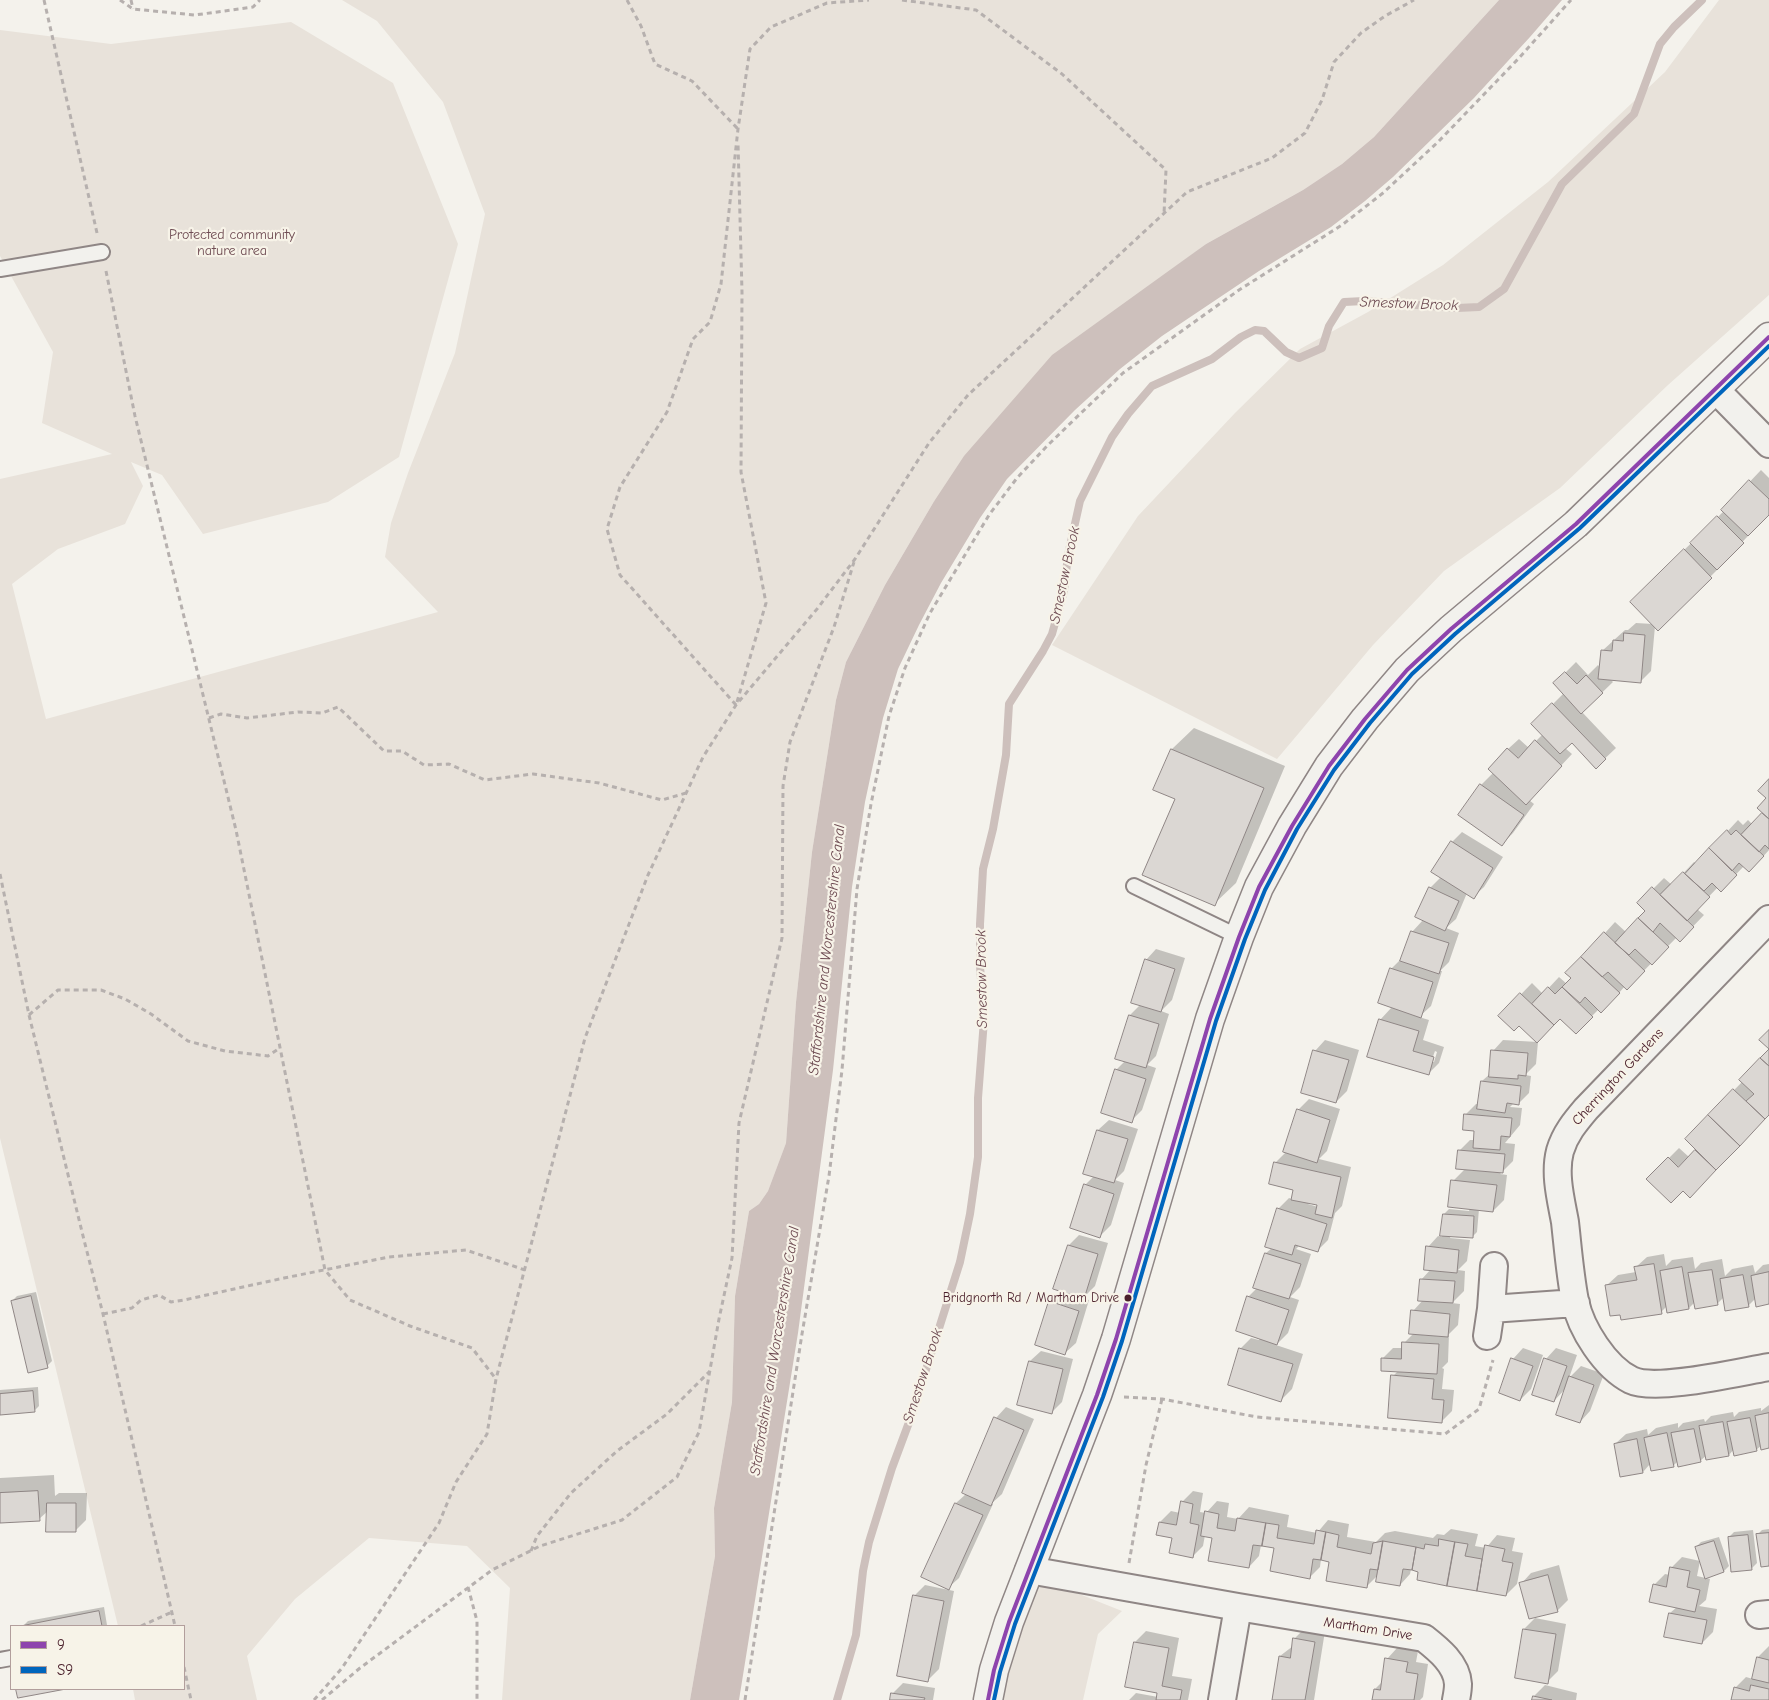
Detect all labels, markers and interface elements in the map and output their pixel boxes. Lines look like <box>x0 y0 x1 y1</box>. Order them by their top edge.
park label: Protected community nature area <box>169 227 295 260</box>
water label: Smestow Brook <box>1359 293 1459 315</box>
water label: Smestow Brook <box>1046 525 1084 625</box>
water label: Staffordshire and Worcestershire Canal <box>805 824 849 1076</box>
water label: Smestow Brook <box>972 930 992 1028</box>
street label: Cherrington Gardens <box>1569 1025 1667 1129</box>
water label: Staffordshire and Worcestershire Canal <box>746 1225 804 1477</box>
place label: Bridgnorth Rd / Martham Drive <box>943 1290 1119 1306</box>
marker: Bridgnorth Rd / Martham Drive <box>1123 1293 1133 1303</box>
water label: Smestow Brook <box>899 1326 947 1426</box>
street label: Martham Drive <box>1322 1614 1414 1644</box>
legend <box>10 1625 185 1690</box>
text: 9 <box>57 1636 65 1654</box>
text: S9 <box>57 1661 73 1679</box>

